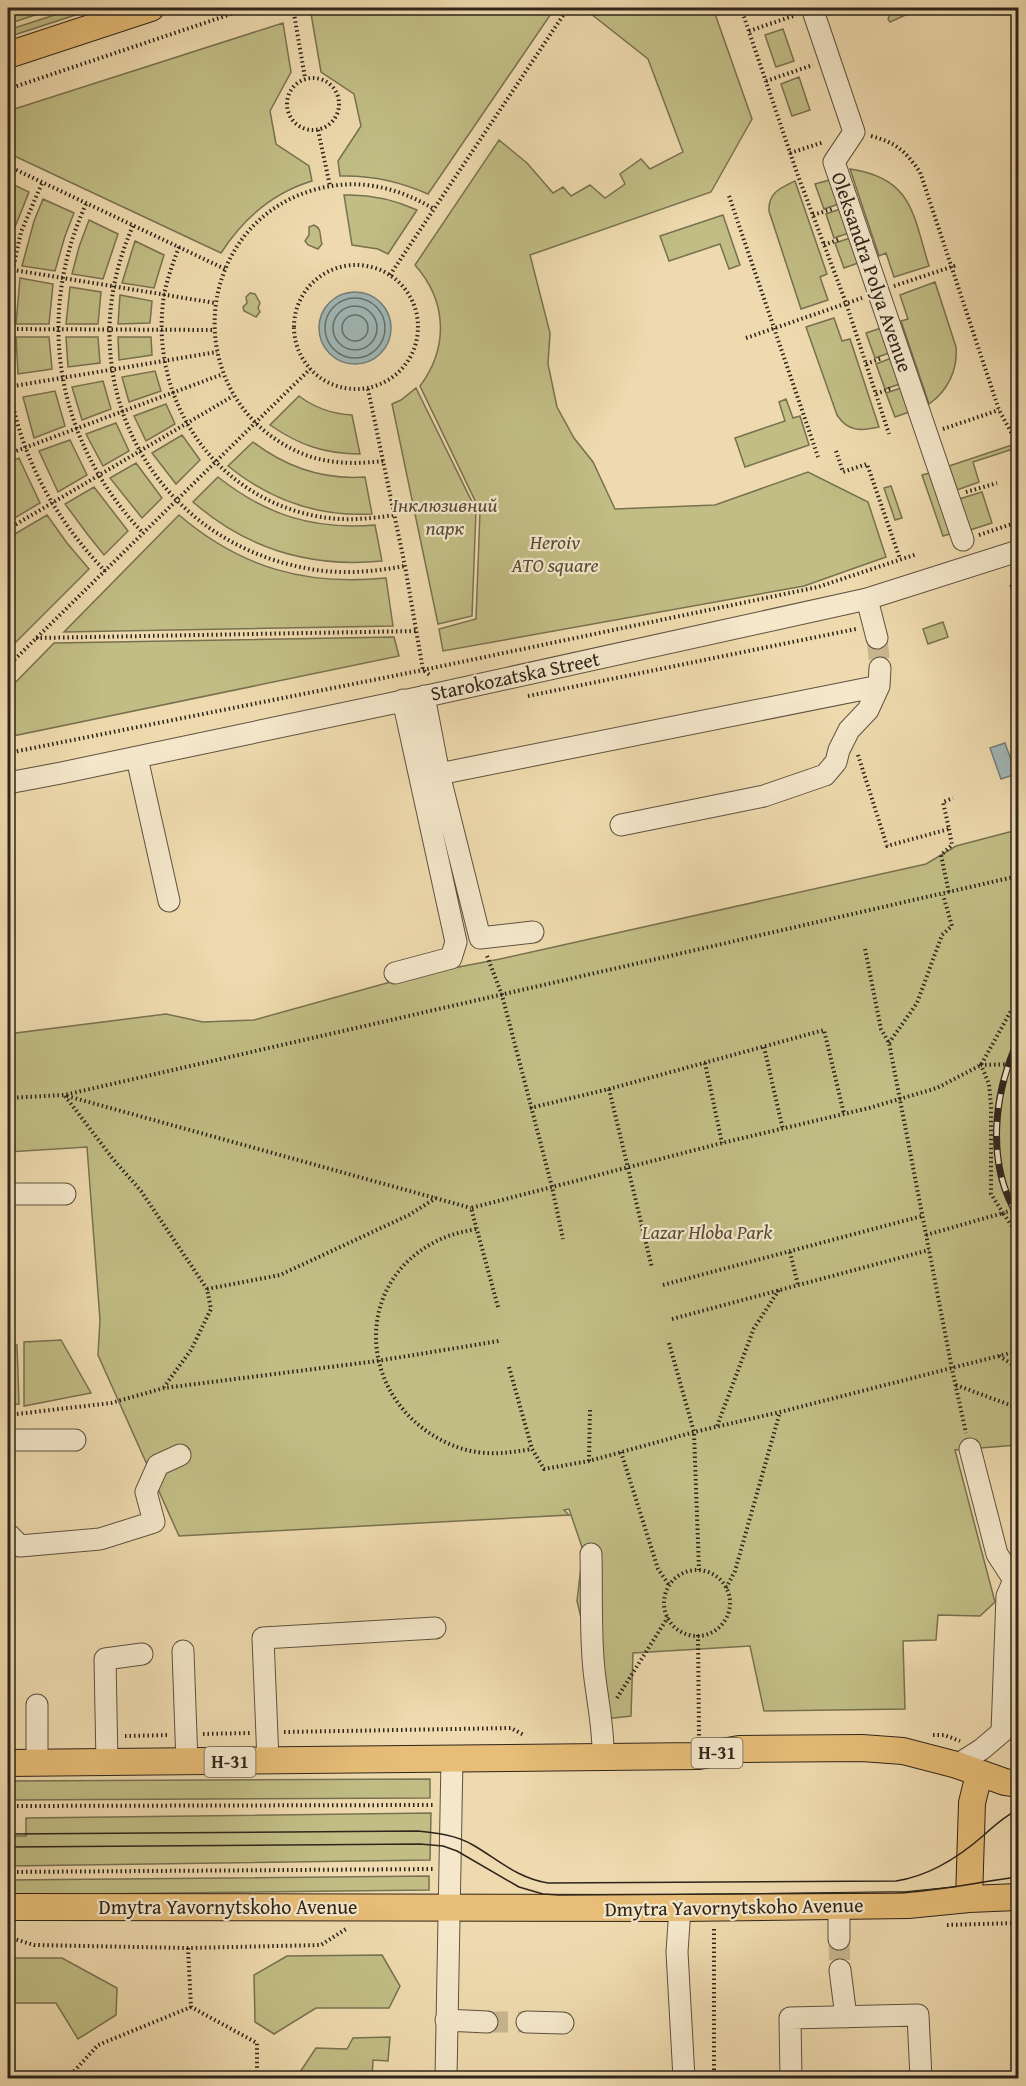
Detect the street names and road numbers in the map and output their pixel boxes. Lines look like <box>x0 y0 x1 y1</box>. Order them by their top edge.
street label: Oleksandra Polya Avenue <box>825 168 920 376</box>
street label: Starokozatska Street <box>428 643 602 708</box>
road number: Н-31 <box>692 1738 742 1768</box>
road number: Н-31 <box>204 1747 256 1777</box>
street label: Dmytra Yavornytskoho Avenue <box>604 1890 864 1923</box>
street label: Dmytra Yavornytskoho Avenue <box>99 1892 357 1921</box>

